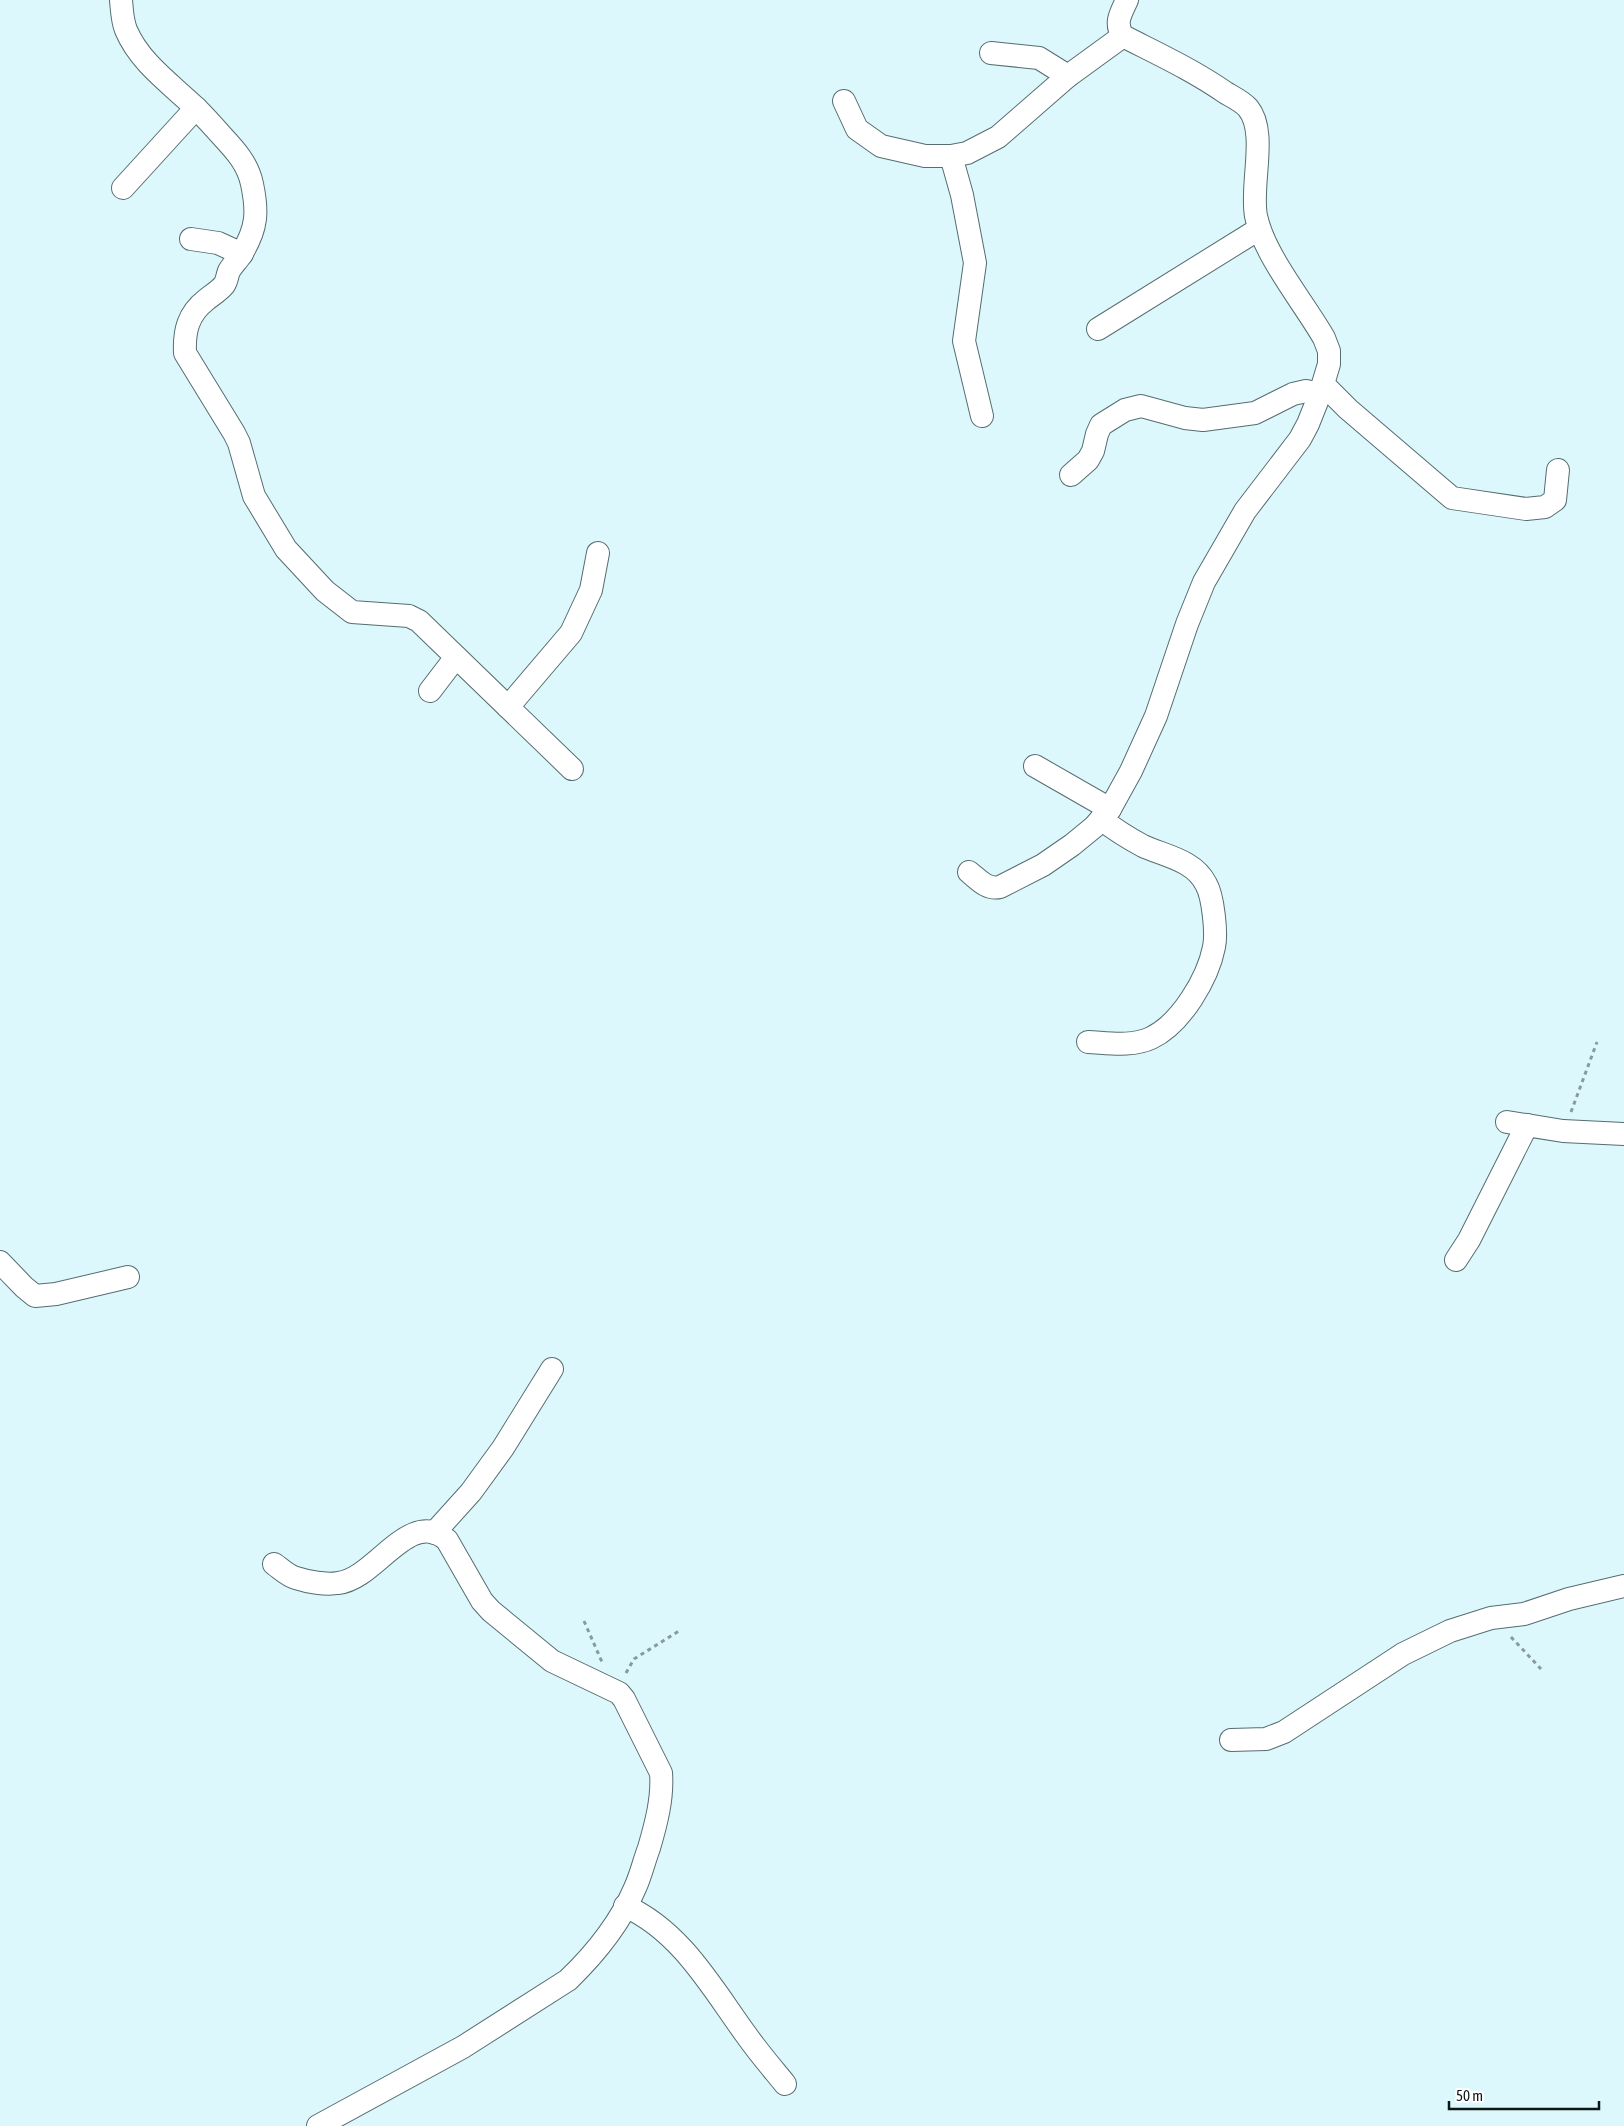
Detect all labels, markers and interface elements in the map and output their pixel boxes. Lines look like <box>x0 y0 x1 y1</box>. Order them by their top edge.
scale bar <box>1449 2078 1599 2110</box>
text: 50 m <box>1456 2087 1483 2104</box>

